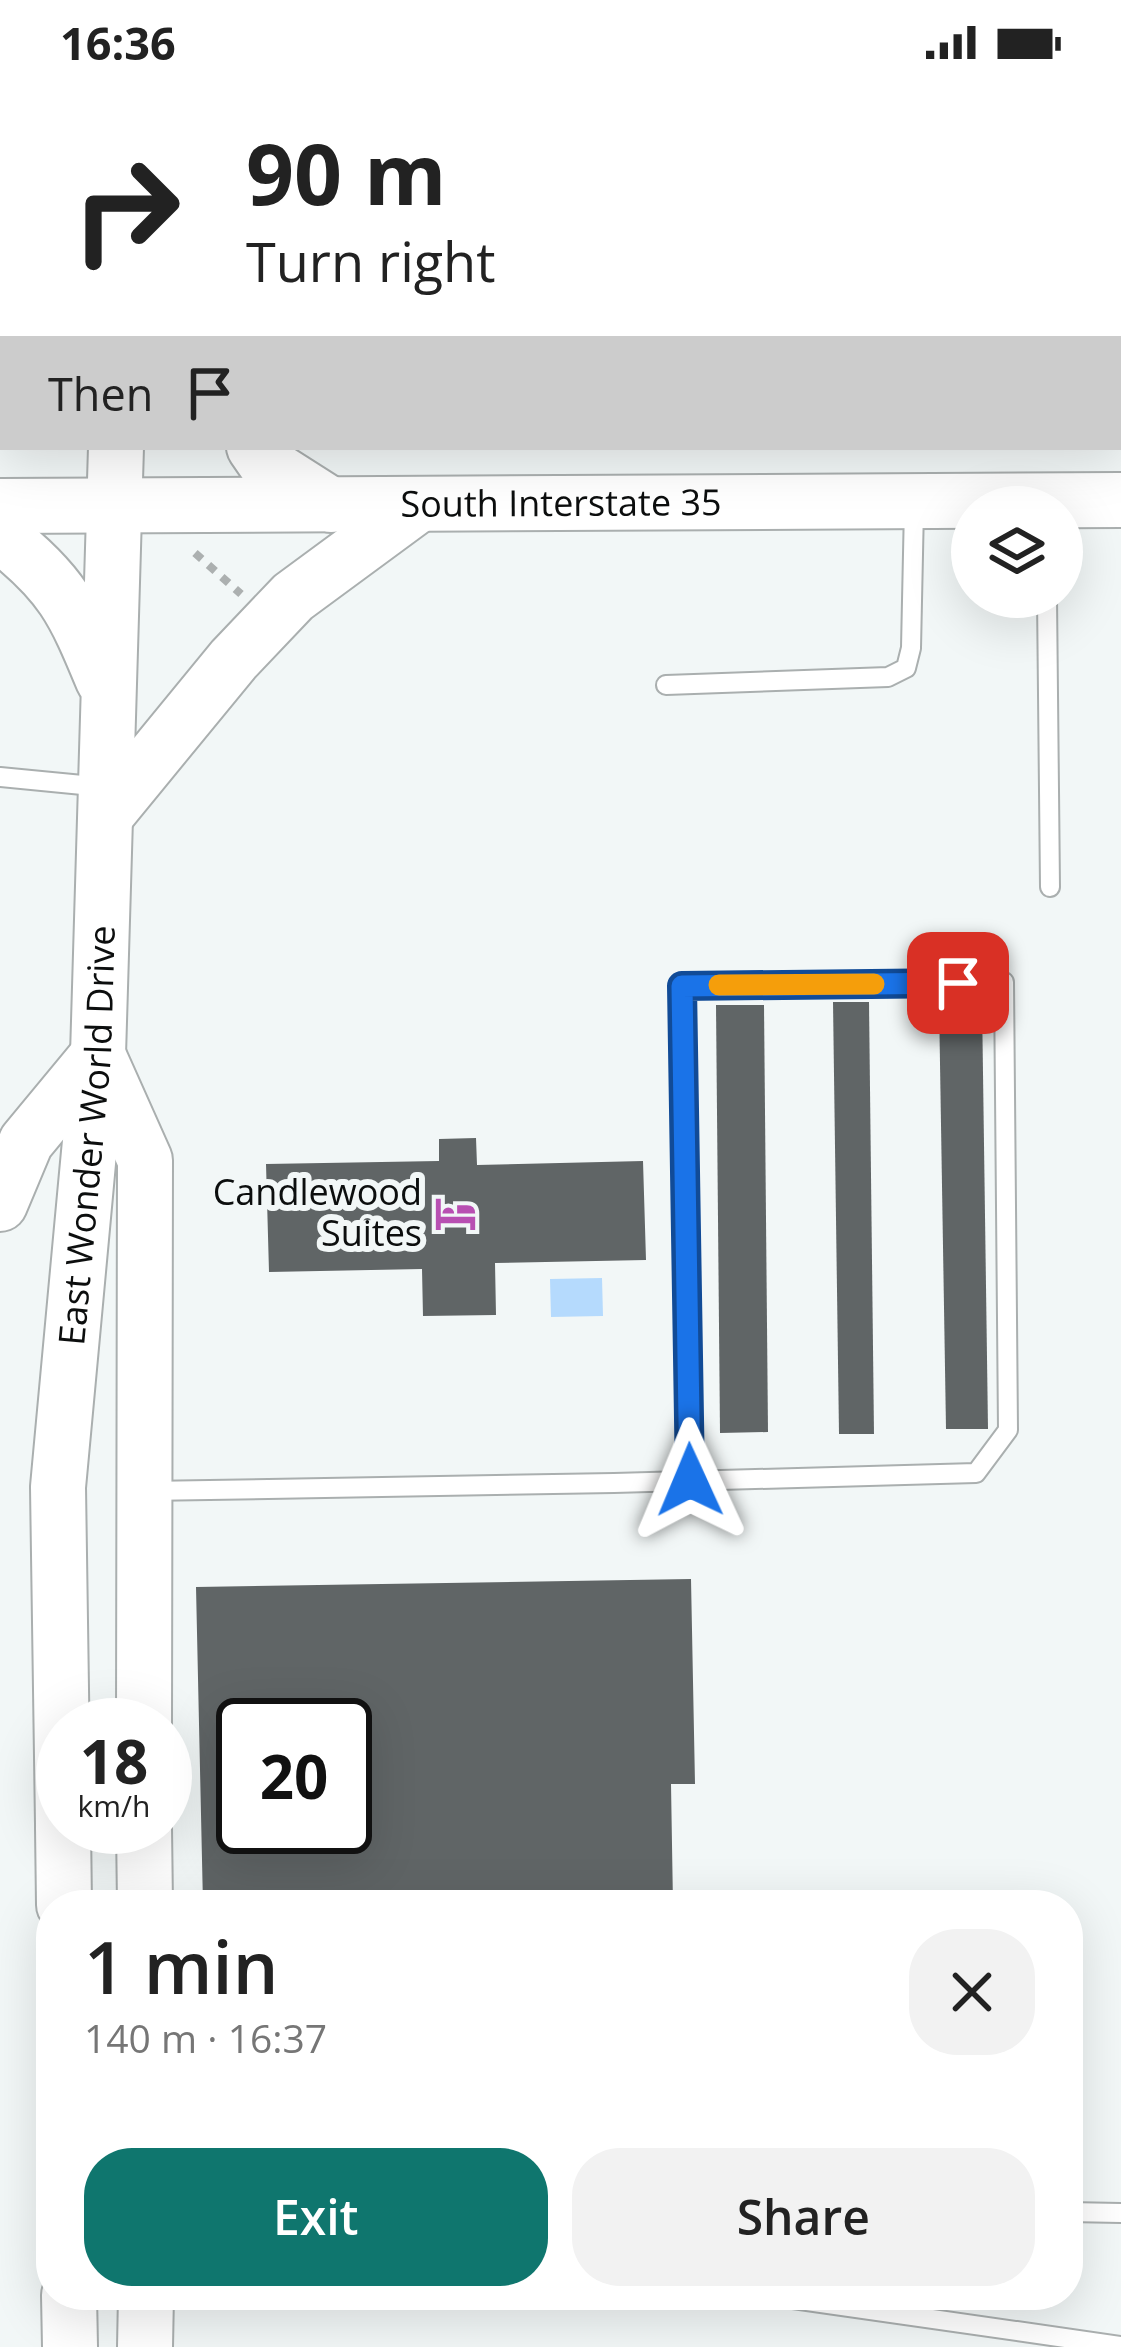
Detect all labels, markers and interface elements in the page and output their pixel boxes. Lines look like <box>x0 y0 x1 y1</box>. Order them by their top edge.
text: 16:36 <box>60 12 176 73</box>
text: 90 m <box>246 115 446 230</box>
icon: right <box>48 132 204 288</box>
text: Turn right <box>246 224 495 298</box>
icon: arrive <box>177 360 243 426</box>
text: Then <box>48 363 153 424</box>
street label: South Interstate 35 <box>400 477 722 528</box>
map controls <box>951 486 1083 618</box>
button: layers <box>951 486 1083 618</box>
street label: East Wonder World Drive <box>46 925 126 1347</box>
pin <box>907 932 1009 1034</box>
icon: arrive <box>925 950 991 1016</box>
place label: Candlewood Suites <box>213 1167 422 1257</box>
hotel icon: Candlewood Suites <box>433 1190 479 1236</box>
position arrow <box>627 1417 753 1543</box>
speed limit sign: 20 <box>216 1698 372 1854</box>
text: 18 <box>80 1720 148 1802</box>
text: km/h <box>78 1785 150 1826</box>
text: 1 min <box>84 1917 278 2015</box>
button: close <box>909 1929 1035 2055</box>
text: 140 m · 16:37 <box>84 2011 327 2064</box>
button: Exit <box>84 2148 548 2286</box>
button: Share <box>572 2148 1035 2286</box>

